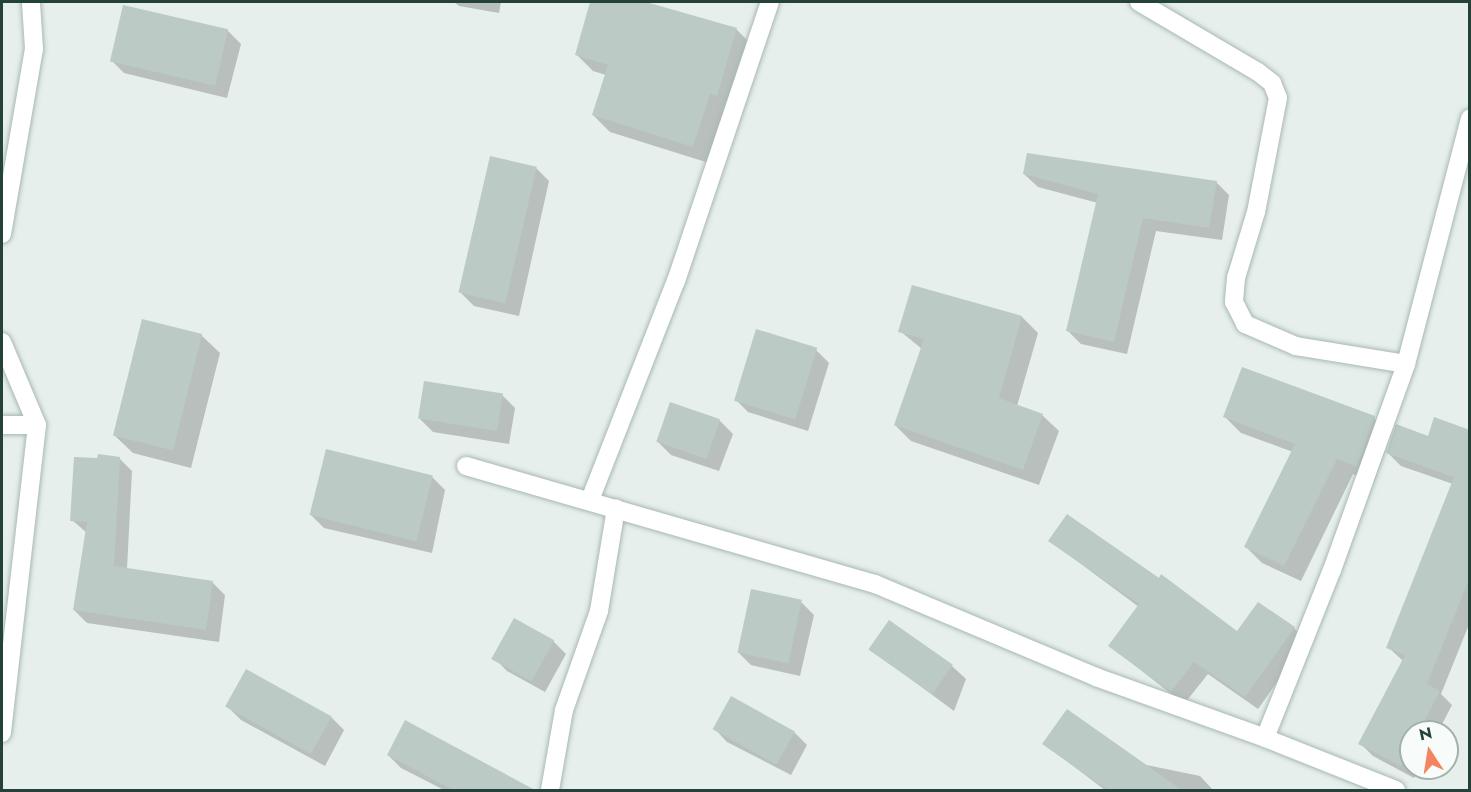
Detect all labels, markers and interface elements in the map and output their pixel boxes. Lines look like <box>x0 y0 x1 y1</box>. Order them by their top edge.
north arrow <box>1399 720 1459 780</box>
text: N <box>1417 721 1434 746</box>

